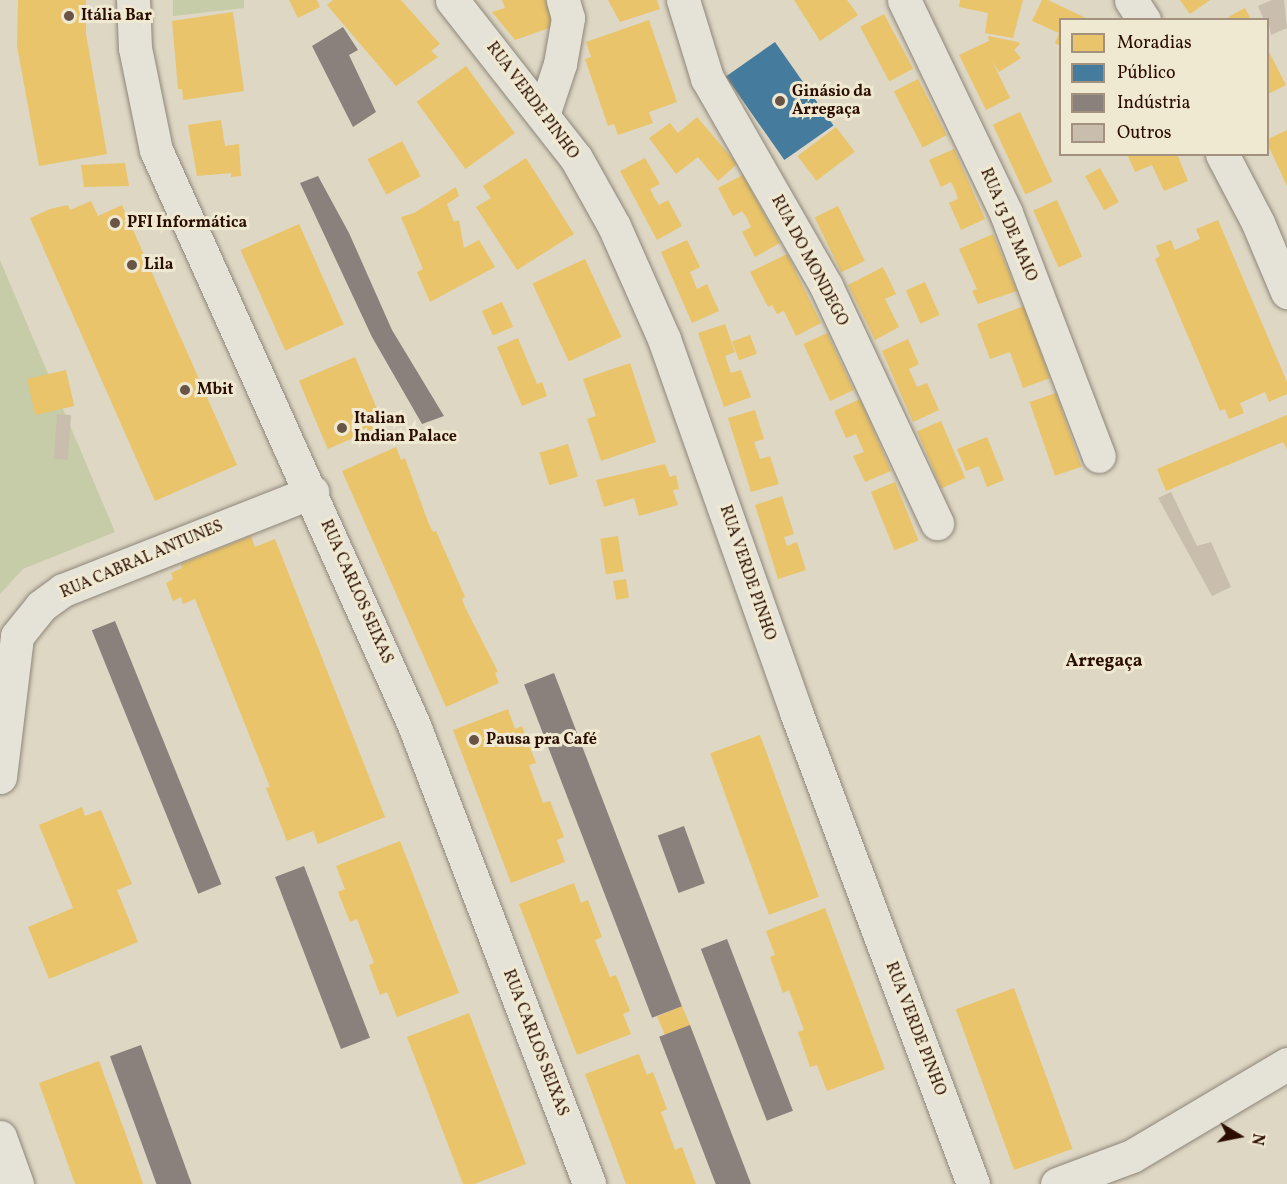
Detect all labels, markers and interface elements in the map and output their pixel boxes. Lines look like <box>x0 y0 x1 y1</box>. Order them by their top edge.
place label: Itália Bar <box>81 6 152 26</box>
marker: Itália Bar <box>62 9 76 23</box>
legend <box>1059 18 1269 156</box>
text: Moradias <box>1117 31 1192 56</box>
street label: RUA VERDE PINHO <box>482 38 582 164</box>
text: Público <box>1117 61 1176 86</box>
place label: Ginásio da Arregaça <box>792 82 872 120</box>
text: Indústria <box>1117 91 1190 116</box>
marker: Ginásio da Arregaça <box>773 94 787 108</box>
text: Outros <box>1117 121 1171 146</box>
street label: RUA 13 DE MAIO <box>975 165 1041 285</box>
street label: RUA DO MONDEGO <box>766 192 852 330</box>
place label: PFI Informática <box>127 213 247 233</box>
marker: PFI Informática <box>108 216 122 230</box>
place label: Lila <box>144 255 173 275</box>
marker: Lila <box>125 258 139 272</box>
place label: Mbit <box>197 380 234 400</box>
marker: Mbit <box>178 383 192 397</box>
place label: Italian Indian Palace <box>354 409 457 447</box>
marker: Italian Indian Palace <box>335 421 349 435</box>
street label: RUA VERDE PINHO <box>715 503 779 643</box>
street label: RUA CABRAL ANTUNES <box>58 517 226 603</box>
street label: RUA CARLOS SEIXAS <box>316 517 396 667</box>
district label: Arregaça <box>1066 651 1142 673</box>
place label: Pausa pra Café <box>486 730 597 750</box>
marker: Pausa pra Café <box>467 733 481 747</box>
street label: RUA VERDE PINHO <box>881 959 949 1099</box>
street label: RUA CARLOS SEIXAS <box>498 967 572 1119</box>
north arrow <box>1209 1106 1269 1166</box>
text: N <box>1245 1131 1269 1147</box>

